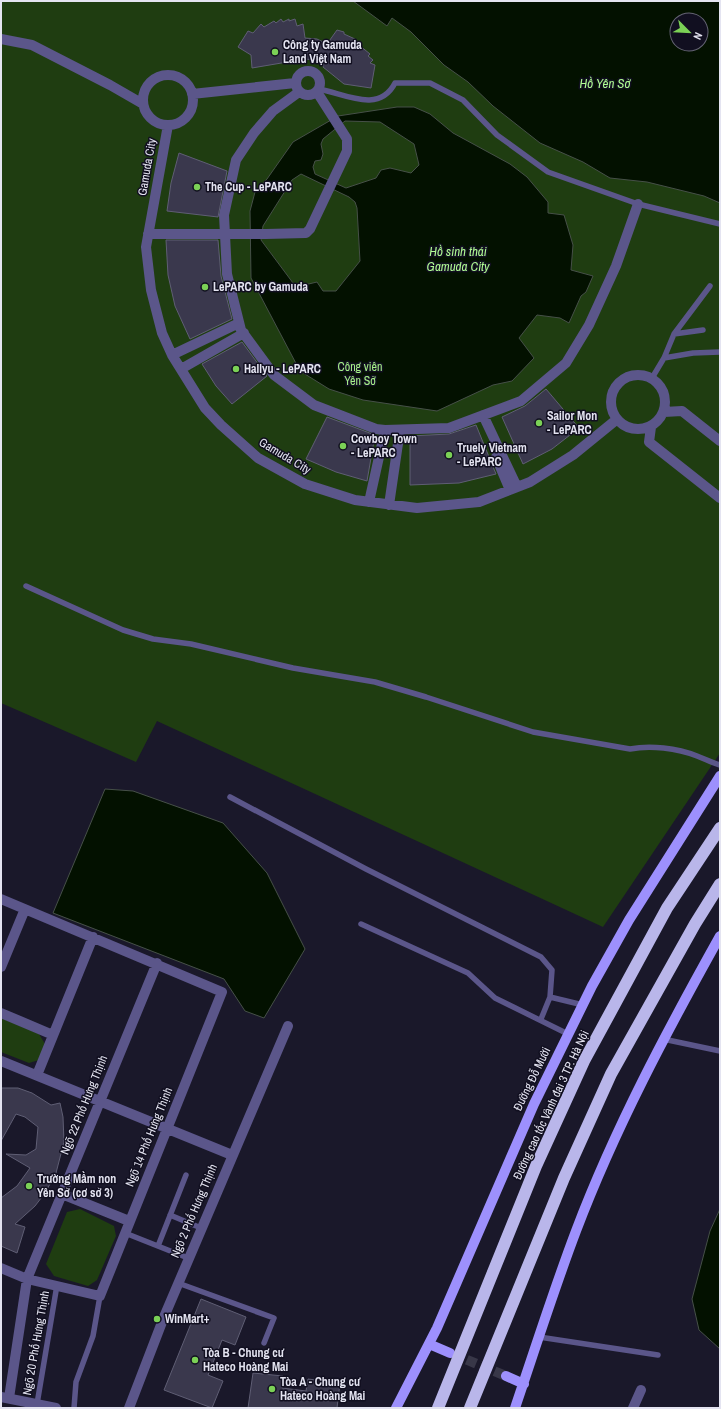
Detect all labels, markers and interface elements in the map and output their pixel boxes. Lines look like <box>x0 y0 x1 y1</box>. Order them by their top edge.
north arrow <box>669 12 709 52</box>
text: N <box>690 30 706 42</box>
place label: Công ty Gamuda Land Việt Nam <box>283 37 362 67</box>
marker: Công ty Gamuda Land Việt Nam <box>270 47 280 57</box>
water label: Hồ Yên Sở <box>580 75 631 92</box>
street label: Gamuda City <box>134 137 160 197</box>
place label: The Cup - LePARC <box>205 179 292 195</box>
marker: The Cup - LePARC <box>192 182 202 192</box>
water label: Hồ sinh thái Gamuda City <box>427 243 490 275</box>
place label: LePARC by Gamuda <box>213 279 308 295</box>
marker: LePARC by Gamuda <box>200 282 210 292</box>
park label: Công viên Yên Sở <box>338 359 382 389</box>
place label: Hallyu - LePARC <box>244 361 321 377</box>
marker: Hallyu - LePARC <box>231 364 241 374</box>
place label: Sailor Mon - LePARC <box>547 408 597 438</box>
marker: Sailor Mon - LePARC <box>534 418 544 428</box>
place label: Cowboy Town - LePARC <box>351 431 417 461</box>
street label: Gamuda City <box>256 434 314 478</box>
place label: Truely Vietnam - LePARC <box>457 440 527 470</box>
marker: Cowboy Town - LePARC <box>338 441 348 451</box>
marker: Truely Vietnam - LePARC <box>444 450 454 460</box>
street label: Đường cao tốc Vành đai 3 TP. Hà Nội <box>509 1028 593 1182</box>
street label: Đường Đỗ Mười <box>510 1045 554 1113</box>
street label: Ngõ 22 Phố Hưng Thịnh <box>57 1053 111 1157</box>
street label: Ngõ 14 Phố Hưng Thịnh <box>122 1085 176 1189</box>
street label: Ngõ 2 Phố Hưng Thịnh <box>167 1162 221 1260</box>
place label: Trường Mầm non Yên Sở (cơ sở 3) <box>37 1171 116 1201</box>
marker: Trường Mầm non Yên Sở (cơ sở 3) <box>24 1181 34 1191</box>
street label: Ngõ 20 Phố Hưng Thịnh <box>19 1289 53 1397</box>
place label: WinMart+ <box>165 1311 210 1327</box>
marker: WinMart+ <box>152 1314 162 1324</box>
place label: Tòa B - Chung cư Hateco Hoàng Mai <box>203 1345 289 1375</box>
marker: Tòa B - Chung cư Hateco Hoàng Mai <box>190 1355 200 1365</box>
place label: Tòa A - Chung cư Hateco Hoàng Mai <box>280 1374 366 1404</box>
marker: Tòa A - Chung cư Hateco Hoàng Mai <box>267 1384 277 1394</box>

